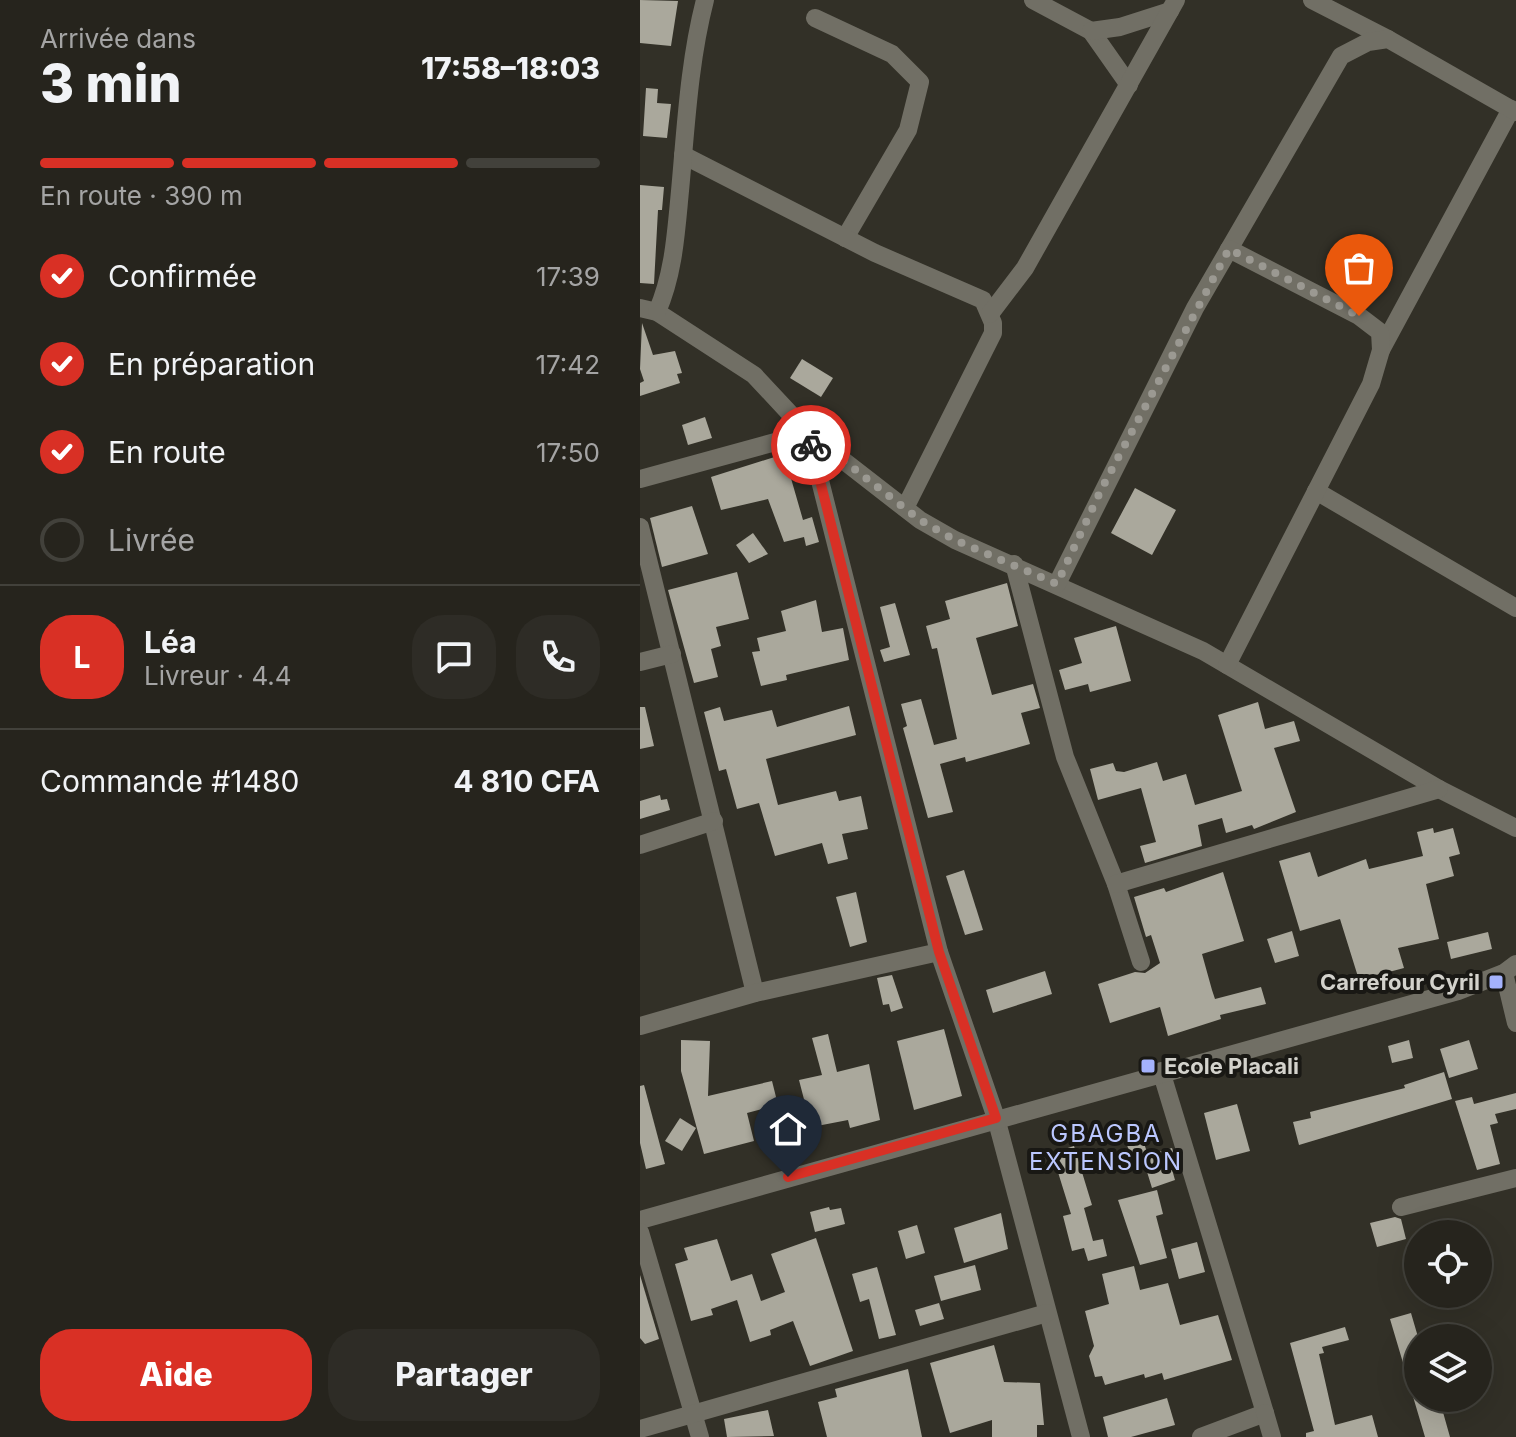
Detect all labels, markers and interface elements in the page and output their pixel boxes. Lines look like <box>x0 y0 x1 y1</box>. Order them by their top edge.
text: Arrivée dans <box>40 23 196 54</box>
text: 17:58–18:03 <box>421 50 600 86</box>
text: 3 min <box>40 52 182 115</box>
text: En route · 390 m <box>40 180 243 211</box>
pin <box>1325 234 1393 316</box>
icon: bag <box>1337 246 1381 290</box>
icon: check <box>40 254 84 298</box>
text: Confirmée <box>108 258 257 294</box>
text: 17:39 <box>536 261 600 292</box>
icon: check <box>40 342 84 386</box>
text: En préparation <box>108 346 315 382</box>
text: 17:42 <box>535 349 600 380</box>
courier <box>771 405 851 485</box>
icon: bike <box>789 423 833 467</box>
icon: check <box>40 430 84 474</box>
text: En route <box>108 434 226 470</box>
text: 17:50 <box>536 437 600 468</box>
text: Livrée <box>108 522 195 558</box>
button: chat <box>412 615 496 699</box>
button: phone <box>516 615 600 699</box>
text: Léa <box>144 624 197 660</box>
text: L <box>74 639 90 675</box>
text: Livreur · 4.4 <box>144 660 292 691</box>
text: Commande #1480 <box>40 763 299 799</box>
text: 4 810 CFA <box>453 763 600 799</box>
place label: Carrefour Cyril <box>1320 969 1480 995</box>
marker: Carrefour Cyril <box>1487 973 1505 991</box>
place label: Ecole Placali <box>1164 1053 1299 1079</box>
marker: Ecole Placali <box>1139 1057 1157 1075</box>
pin <box>754 1095 822 1177</box>
icon: home <box>766 1107 810 1151</box>
district label: GBAGBA EXTENSION <box>1029 1119 1183 1176</box>
map controls <box>1404 1220 1492 1412</box>
button: locate <box>1404 1220 1492 1308</box>
button: layers <box>1404 1324 1492 1412</box>
button: Aide <box>40 1329 312 1421</box>
button: Partager <box>328 1329 600 1421</box>

